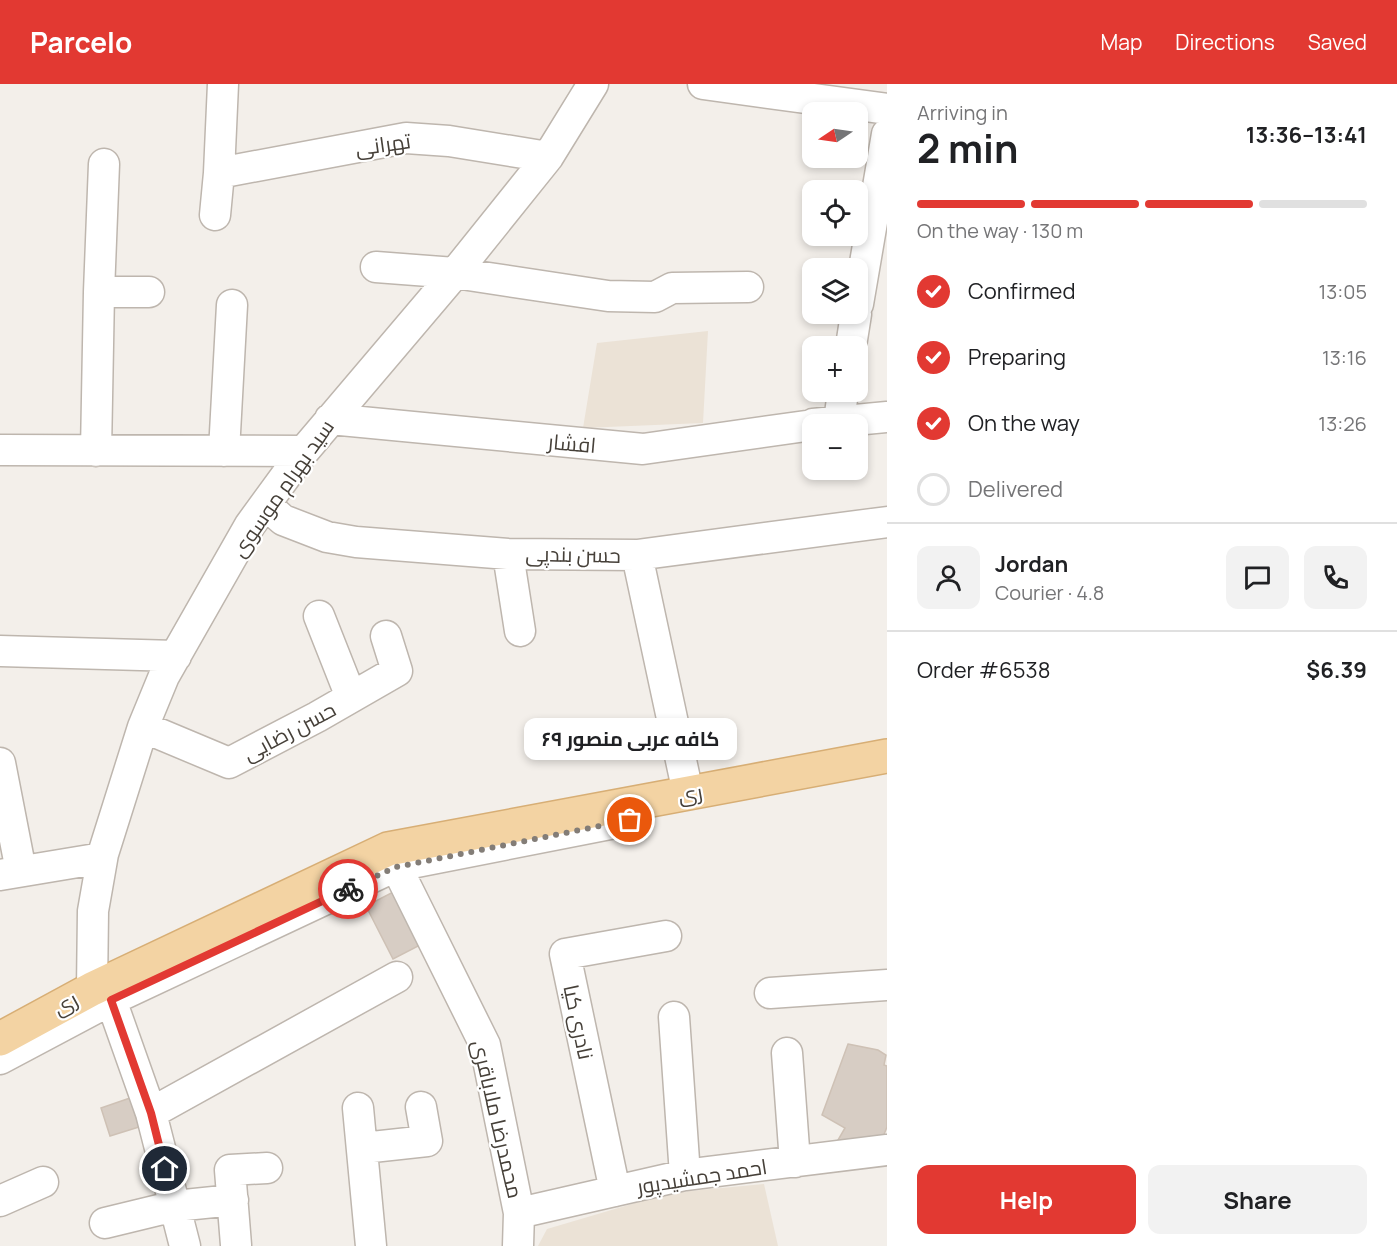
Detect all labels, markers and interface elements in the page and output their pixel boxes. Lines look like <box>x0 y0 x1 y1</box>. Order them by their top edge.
text: Parcelo <box>30 23 132 61</box>
text: Map <box>1101 28 1142 56</box>
text: Directions <box>1175 28 1275 56</box>
text: Saved <box>1308 28 1367 56</box>
text: Arriving in <box>917 99 1008 126</box>
north arrow <box>802 102 868 168</box>
map controls <box>802 102 868 480</box>
text: 13:36–13:41 <box>1246 120 1367 150</box>
text: 2 min <box>917 121 1018 175</box>
street label: تهرانی <box>354 126 413 162</box>
button: locate <box>802 180 868 246</box>
text: On the way · 130 m <box>917 217 1083 244</box>
button: layers <box>802 258 868 324</box>
icon: check <box>917 275 950 308</box>
text: Confirmed <box>968 276 1076 306</box>
text: 13:05 <box>1318 278 1367 305</box>
button: + <box>802 336 868 402</box>
icon: check <box>917 341 950 374</box>
text: Preparing <box>968 342 1066 372</box>
text: 13:16 <box>1322 344 1367 371</box>
icon: check <box>917 407 950 440</box>
text: On the way <box>968 408 1080 438</box>
text: 13:26 <box>1318 410 1367 437</box>
street label: سید بهرام موسوی <box>224 414 341 563</box>
button: − <box>802 414 868 480</box>
street label: افشار <box>546 427 597 459</box>
text: Delivered <box>968 474 1063 504</box>
street label: حسن بندپی <box>525 539 621 570</box>
button: person <box>917 546 980 609</box>
button: chat <box>1226 546 1289 609</box>
button: phone <box>1304 546 1367 609</box>
text: Jordan <box>995 549 1068 579</box>
text: Courier · 4.8 <box>995 579 1104 606</box>
text: Order #6538 <box>917 655 1050 685</box>
text: $6.39 <box>1306 655 1367 685</box>
street label: حسن رضایی <box>238 695 340 767</box>
callout: کافه عربی منصور ۶۹ <box>524 718 736 760</box>
text: کافه عربی منصور ۶۹ <box>541 725 720 752</box>
street label: ری <box>676 777 704 809</box>
pin <box>604 794 655 845</box>
icon: bag <box>613 803 646 836</box>
courier <box>318 859 378 919</box>
icon: bike <box>332 873 365 906</box>
street label: نادری کیا <box>557 982 601 1062</box>
street label: ری <box>48 985 82 1021</box>
street label: محمدرضا ملاباقری <box>466 1037 530 1201</box>
pin <box>139 1143 190 1194</box>
icon: home <box>148 1152 181 1185</box>
street label: احمد جمشیدپور <box>634 1152 769 1201</box>
button: Help <box>917 1165 1136 1234</box>
button: Share <box>1148 1165 1367 1234</box>

